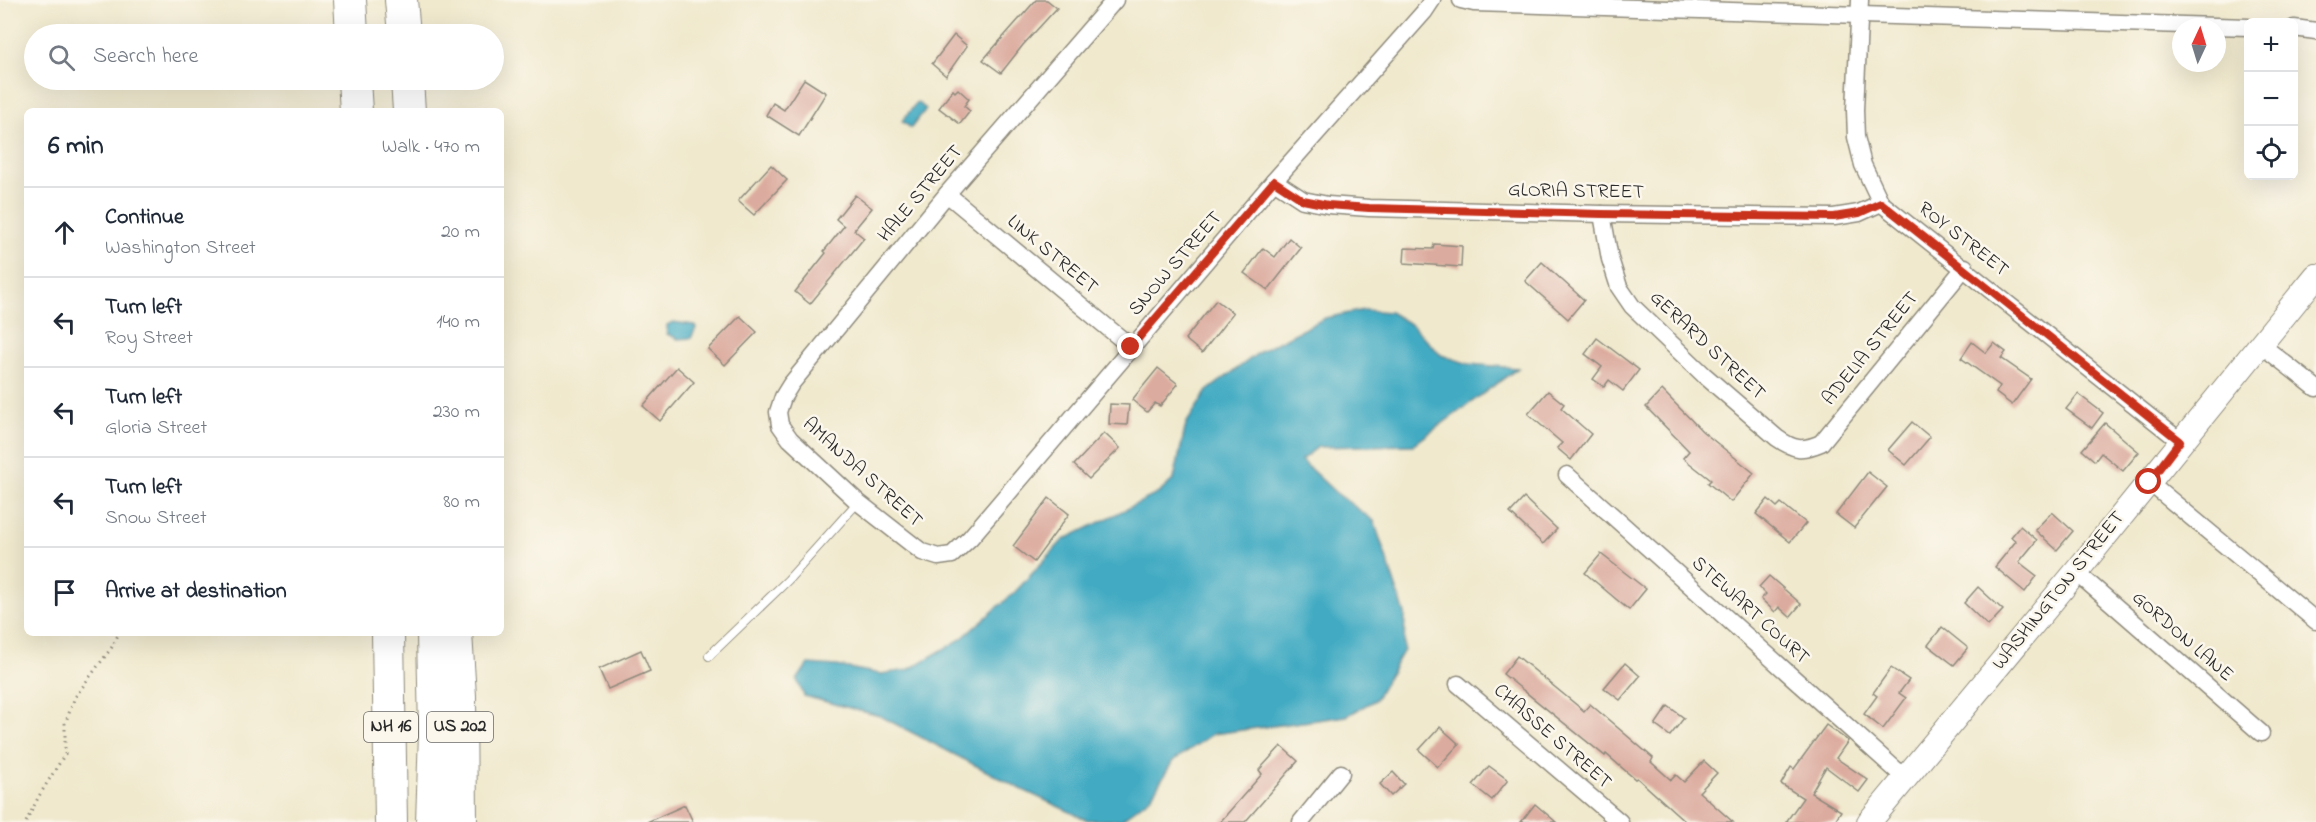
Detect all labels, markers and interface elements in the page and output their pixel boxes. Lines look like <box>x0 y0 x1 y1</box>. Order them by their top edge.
north arrow <box>2172 18 2226 72</box>
map controls <box>2244 18 2298 180</box>
button: + <box>2244 18 2298 72</box>
search box <box>24 24 504 90</box>
icon: search <box>45 41 78 74</box>
text: Search here <box>93 41 198 73</box>
button: − <box>2244 72 2298 126</box>
button: locate <box>2244 126 2298 180</box>
text: 6 min <box>48 128 104 166</box>
text: Walk · 470 m <box>382 133 480 162</box>
street label: HALE STREET <box>871 139 971 249</box>
street label: GLORIA STREET <box>1508 176 1644 208</box>
street label: ROY STREET <box>1911 195 2015 285</box>
text: Continue <box>105 202 184 234</box>
street label: SNOW STREET <box>1122 205 1230 323</box>
street label: LINK STREET <box>1000 208 1104 302</box>
icon: ahead <box>48 216 81 249</box>
text: 20 m <box>441 218 480 247</box>
text: Washington Street <box>105 234 256 263</box>
street label: GERARD STREET <box>1642 284 1772 408</box>
street label: ADELIA STREET <box>1816 286 1926 412</box>
text: Turn left <box>105 292 182 324</box>
icon: left <box>48 306 81 339</box>
text: 140 m <box>436 308 480 337</box>
text: Roy Street <box>105 324 193 353</box>
route end <box>1117 333 1143 359</box>
text: Turn left <box>105 382 182 414</box>
icon: left <box>48 396 81 429</box>
text: 230 m <box>433 398 480 427</box>
street label: AMANDA STREET <box>795 411 929 535</box>
text: Gloria Street <box>105 414 207 443</box>
route start <box>2135 468 2161 494</box>
text: Turn left <box>105 472 182 504</box>
icon: left <box>48 486 81 519</box>
text: 80 m <box>443 488 480 517</box>
text: Snow Street <box>105 504 207 533</box>
street label: WASHINGTON STREET <box>1986 505 2132 677</box>
street label: STEWART COURT <box>1684 550 1816 672</box>
icon: arrive <box>48 576 81 609</box>
text: Arrive at destination <box>105 576 287 608</box>
street label: GORDON LANE <box>2125 585 2239 689</box>
street label: CHASSE STREET <box>1486 677 1618 797</box>
road number: NH 16 <box>364 712 418 742</box>
road number: US 202 <box>427 712 493 742</box>

